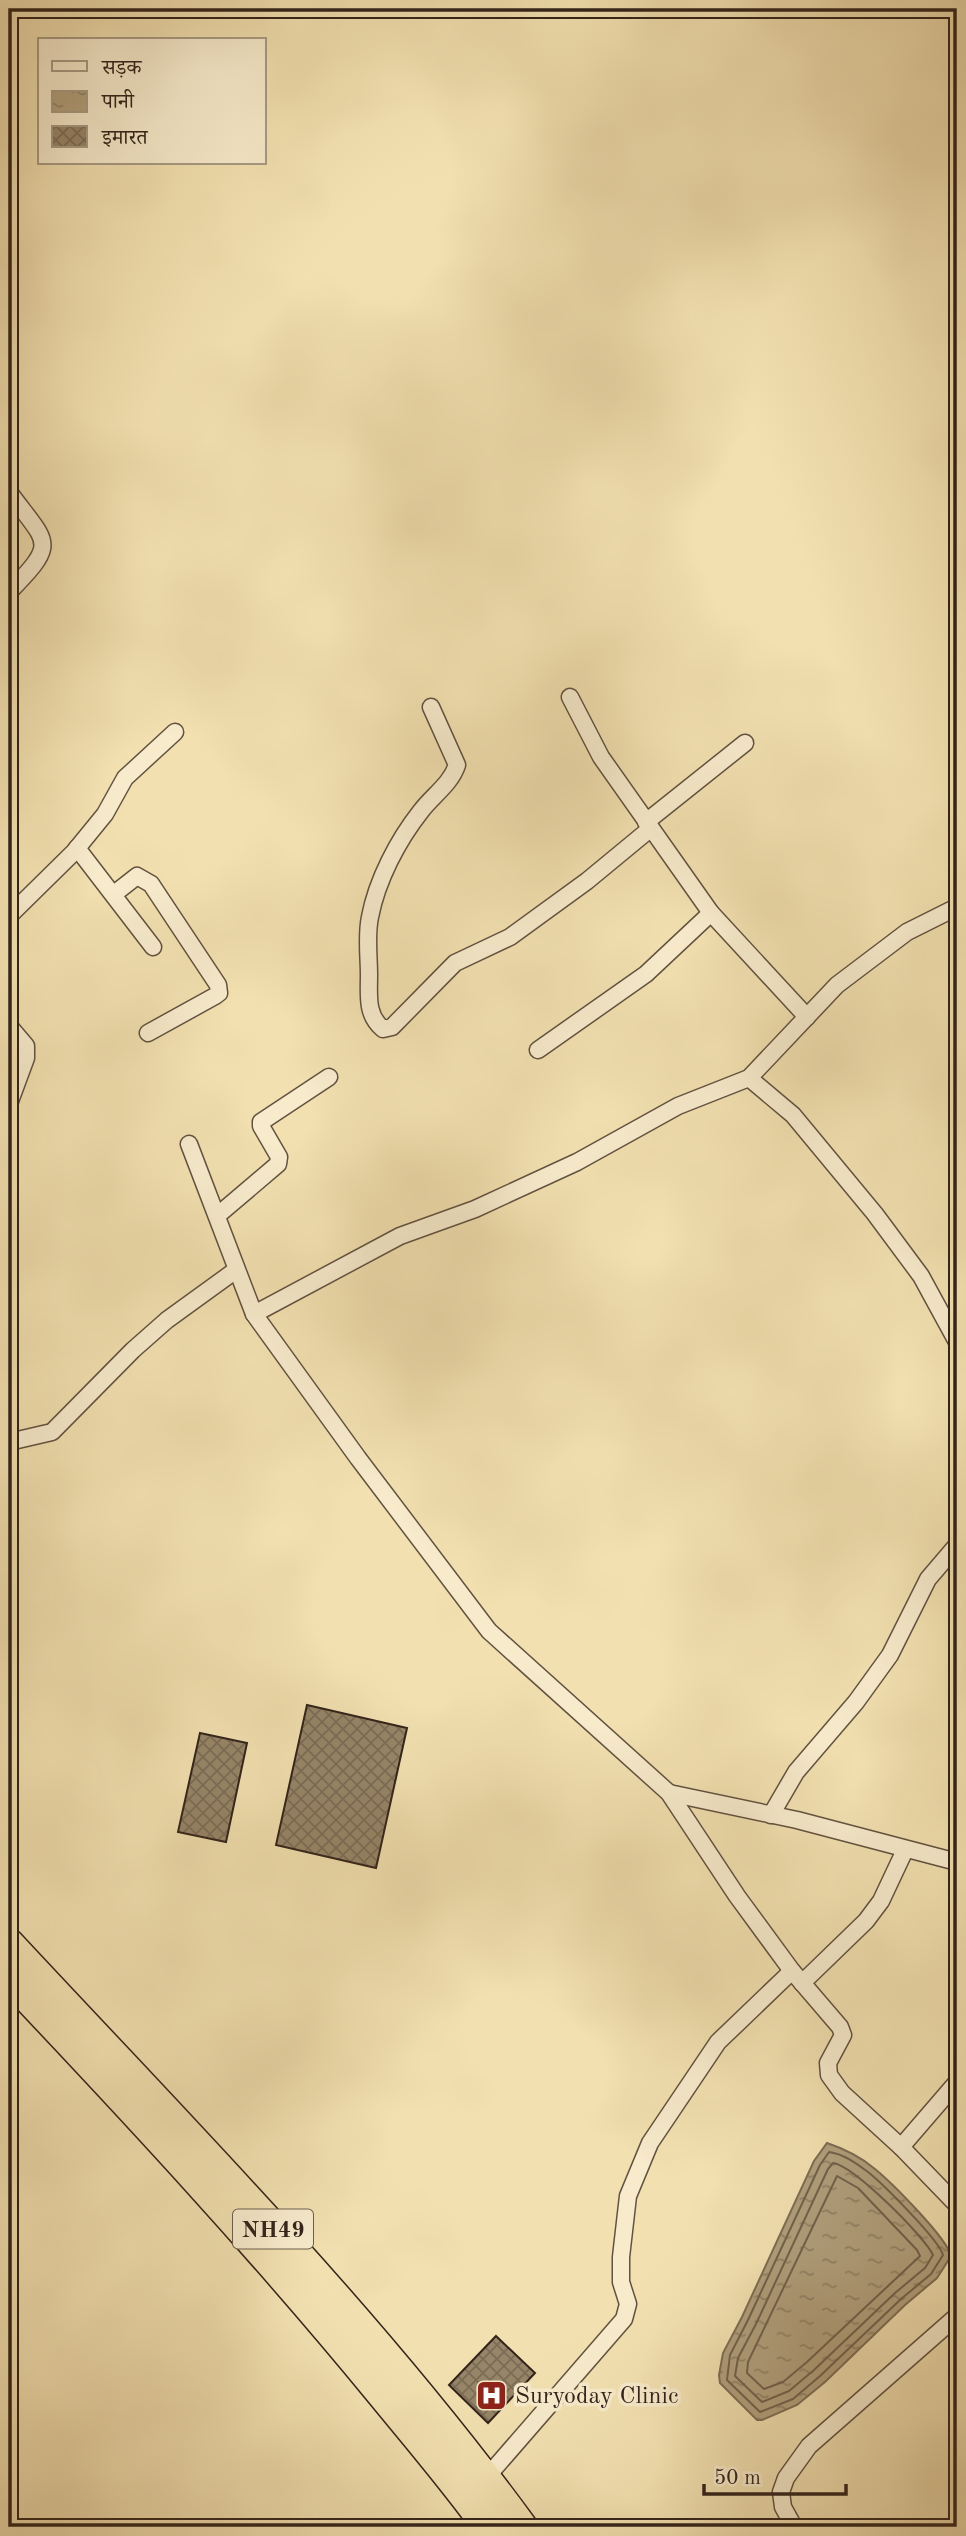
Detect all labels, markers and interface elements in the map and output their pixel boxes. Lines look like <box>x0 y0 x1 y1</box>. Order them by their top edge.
legend <box>38 38 266 164</box>
text: सड़क <box>101 58 142 79</box>
text: पानी <box>101 89 135 113</box>
text: इमारत <box>101 128 149 149</box>
road number: NH49 <box>233 2210 313 2248</box>
hospital icon: Suryoday Clinic <box>475 2378 509 2412</box>
place label: Suryoday Clinic <box>515 2385 678 2409</box>
scale bar <box>704 2452 845 2496</box>
text: 50 m <box>714 2468 761 2489</box>

